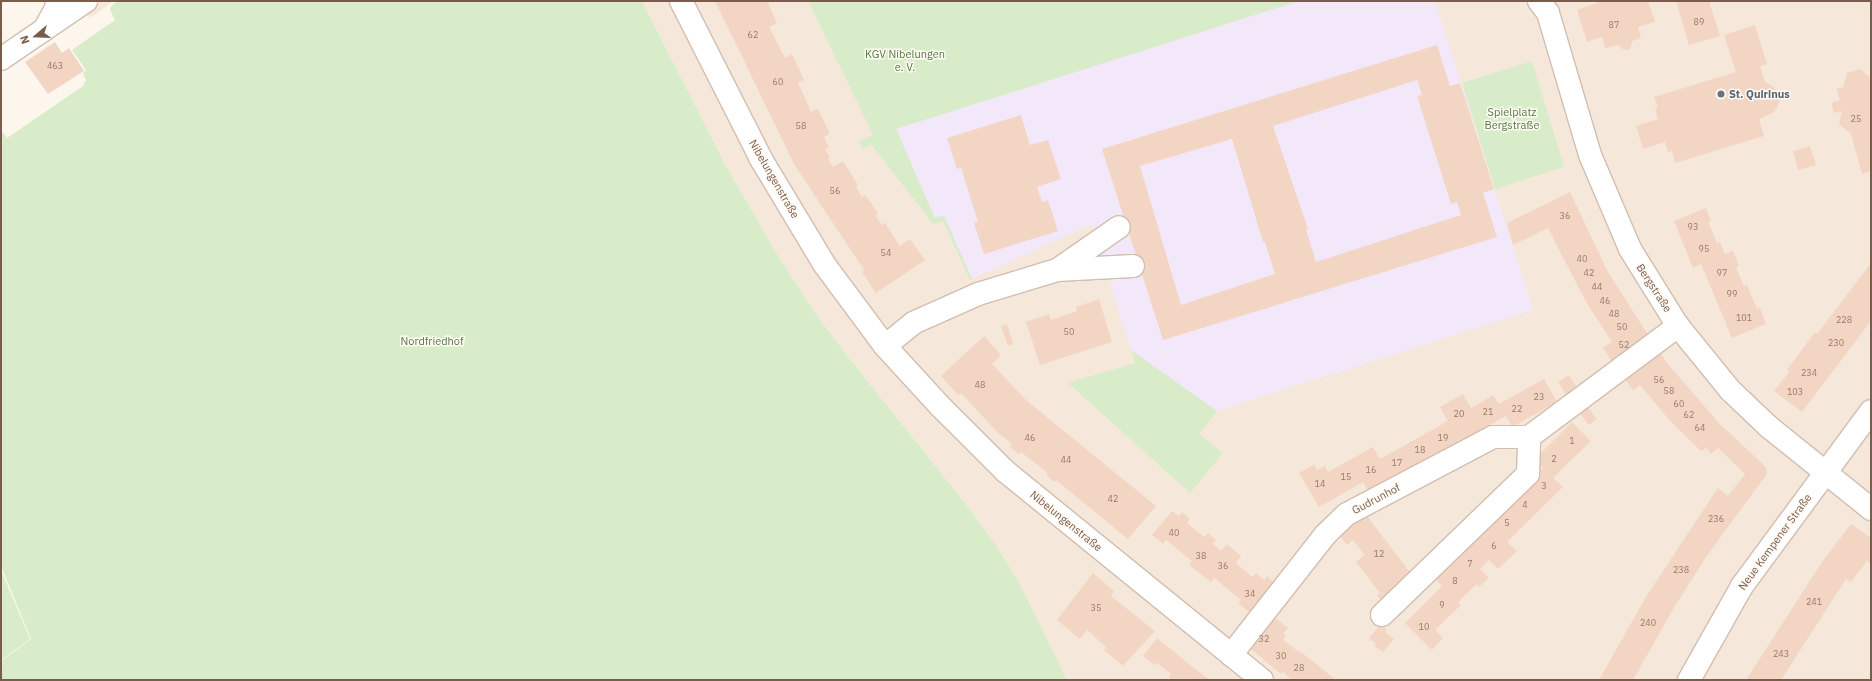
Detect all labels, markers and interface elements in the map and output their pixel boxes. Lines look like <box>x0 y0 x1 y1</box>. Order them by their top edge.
north arrow <box>16 16 56 56</box>
house number: 89 <box>1694 17 1704 27</box>
house number: 87 <box>1609 20 1619 30</box>
house number: 62 <box>748 30 758 40</box>
text: N <box>17 34 33 46</box>
park label: KGV Nibelungen e. V. <box>865 48 945 74</box>
house number: 463 <box>47 61 63 71</box>
house number: 60 <box>773 77 783 87</box>
place label: St. Quirinus <box>1729 87 1790 101</box>
marker: St. Quirinus <box>1716 89 1726 99</box>
park label: Spielplatz Bergstraße <box>1485 106 1539 132</box>
house number: 25 <box>1851 114 1861 124</box>
house number: 58 <box>796 121 806 131</box>
street label: Nibelungenstraße <box>746 137 802 221</box>
house number: 56 <box>830 186 840 196</box>
house number: 36 <box>1560 211 1570 221</box>
house number: 93 <box>1688 222 1698 232</box>
house number: 95 <box>1699 244 1709 254</box>
house number: 54 <box>881 248 891 258</box>
house number: 40 <box>1577 254 1587 264</box>
street label: Bergstraße <box>1634 261 1674 315</box>
house number: 42 <box>1584 268 1594 278</box>
house number: 97 <box>1717 268 1727 278</box>
house number: 44 <box>1592 282 1602 292</box>
house number: 99 <box>1727 289 1737 299</box>
house number: 46 <box>1600 296 1610 306</box>
house number: 48 <box>1609 309 1619 319</box>
house number: 101 <box>1736 313 1752 323</box>
house number: 228 <box>1836 315 1852 325</box>
house number: 50 <box>1617 322 1627 332</box>
house number: 50 <box>1064 327 1074 337</box>
park label: Nordfriedhof <box>401 334 463 348</box>
house number: 230 <box>1828 338 1844 348</box>
house number: 52 <box>1619 340 1629 350</box>
house number: 234 <box>1801 368 1817 378</box>
house number: 56 <box>1654 375 1664 385</box>
house number: 48 <box>975 380 985 390</box>
house number: 58 <box>1664 386 1674 396</box>
house number: 103 <box>1787 387 1803 397</box>
house number: 23 <box>1534 392 1544 402</box>
house number: 60 <box>1674 399 1684 409</box>
house number: 22 <box>1512 404 1522 414</box>
house number: 21 <box>1483 407 1493 417</box>
house number: 20 <box>1454 409 1464 419</box>
house number: 62 <box>1684 410 1694 420</box>
house number: 64 <box>1695 423 1705 433</box>
house number: 46 <box>1025 433 1035 443</box>
house number: 19 <box>1438 433 1448 443</box>
house number: 1 <box>1569 436 1575 446</box>
house number: 18 <box>1415 445 1425 455</box>
house number: 2 <box>1551 454 1557 464</box>
house number: 44 <box>1061 455 1071 465</box>
house number: 17 <box>1392 458 1402 468</box>
house number: 16 <box>1366 465 1376 475</box>
house number: 15 <box>1341 472 1351 482</box>
house number: 14 <box>1315 479 1325 489</box>
street label: Gudrunhof <box>1350 481 1402 517</box>
house number: 3 <box>1541 481 1547 491</box>
street label: Nibelungenstraße <box>1027 488 1105 554</box>
street label: Neue Kempener Straße <box>1736 491 1814 593</box>
house number: 42 <box>1108 494 1118 504</box>
house number: 4 <box>1522 500 1528 510</box>
house number: 236 <box>1708 514 1724 524</box>
house number: 5 <box>1504 518 1510 528</box>
house number: 40 <box>1169 528 1179 538</box>
house number: 6 <box>1491 541 1497 551</box>
house number: 12 <box>1374 549 1384 559</box>
house number: 38 <box>1196 551 1206 561</box>
house number: 7 <box>1467 559 1473 569</box>
house number: 36 <box>1218 561 1228 571</box>
house number: 238 <box>1673 565 1689 575</box>
house number: 8 <box>1452 576 1458 586</box>
house number: 34 <box>1245 589 1255 599</box>
house number: 241 <box>1806 597 1822 607</box>
house number: 9 <box>1439 600 1445 610</box>
house number: 35 <box>1091 603 1101 613</box>
house number: 240 <box>1640 618 1656 628</box>
house number: 10 <box>1419 622 1429 632</box>
house number: 32 <box>1259 634 1269 644</box>
house number: 243 <box>1773 649 1789 659</box>
house number: 30 <box>1276 651 1286 661</box>
house number: 28 <box>1294 663 1304 673</box>

